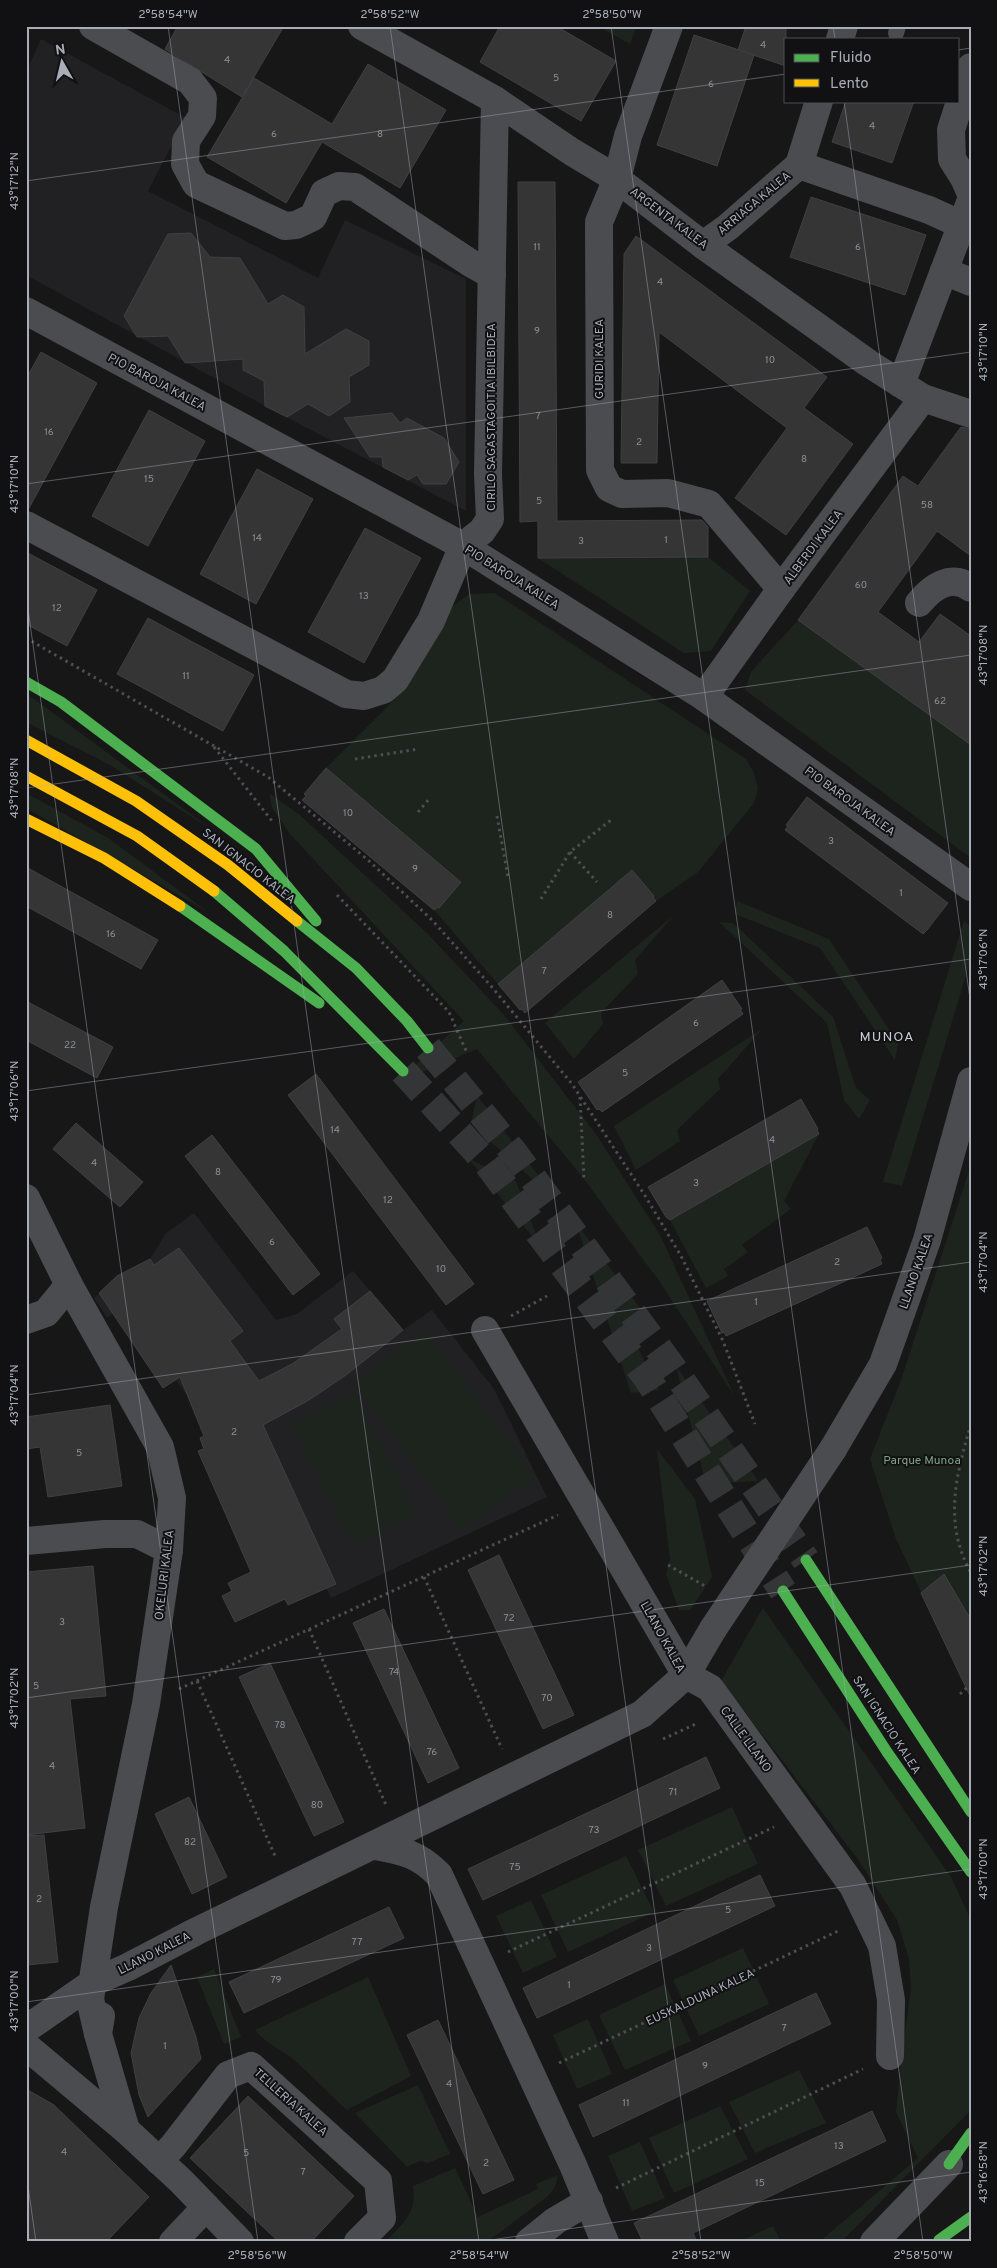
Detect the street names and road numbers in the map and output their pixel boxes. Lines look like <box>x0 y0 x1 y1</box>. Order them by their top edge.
street label: ARRIAGA KALEA <box>715 168 795 239</box>
street label: ARGENTA KALEA <box>626 184 711 253</box>
street label: GURIDI KALEA <box>592 319 608 399</box>
street label: CIRILO SAGASTAGOITIA IBILBIDEA <box>484 323 500 511</box>
street label: PIO BAROJA KALEA <box>105 350 208 415</box>
street label: ALBERDI KALEA <box>780 507 847 588</box>
street label: PIO BAROJA KALEA <box>461 542 562 613</box>
street label: PIO BAROJA KALEA <box>801 763 898 840</box>
street label: SAN IGNACIO KALEA <box>199 825 298 908</box>
street label: LLANO KALEA <box>896 1231 937 1311</box>
street label: OKELURI KALEA <box>152 1529 178 1621</box>
street label: LLANO KALEA <box>636 1599 688 1676</box>
street label: SAN IGNACIO KALEA <box>848 1673 924 1778</box>
street label: CALLE LLANO <box>716 1703 774 1776</box>
street label: LLANO KALEA <box>115 1929 193 1979</box>
street label: EUSKALDUNA KALEA <box>643 1966 757 2030</box>
street label: TELLERIA KALEA <box>250 2065 331 2140</box>

